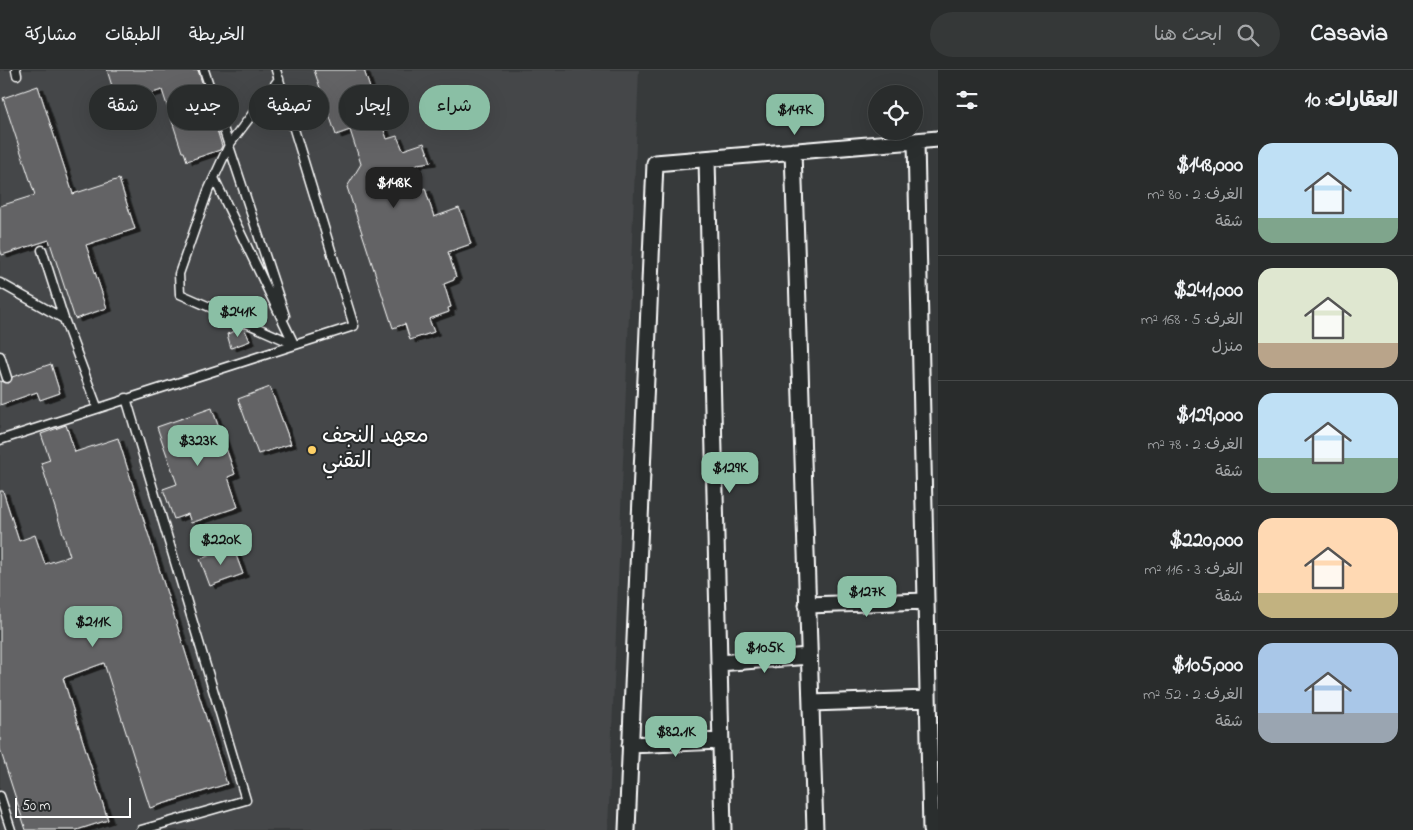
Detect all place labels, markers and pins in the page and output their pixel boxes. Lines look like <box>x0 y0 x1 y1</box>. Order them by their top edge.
pin: $147K <box>760 93 830 136</box>
pin: $148K <box>359 166 429 209</box>
pin: $241K <box>203 296 273 338</box>
place label: معهد النجف التقني <box>322 421 429 479</box>
pin: $323K <box>163 424 233 467</box>
marker: معهد النجف التقني <box>306 444 318 456</box>
pin: $129K <box>695 452 765 494</box>
pin: $220K <box>186 524 256 566</box>
pin: $127K <box>832 576 902 618</box>
pin: $211K <box>58 606 128 648</box>
pin: $105K <box>730 632 800 674</box>
pin: $82.1K <box>635 716 717 758</box>

